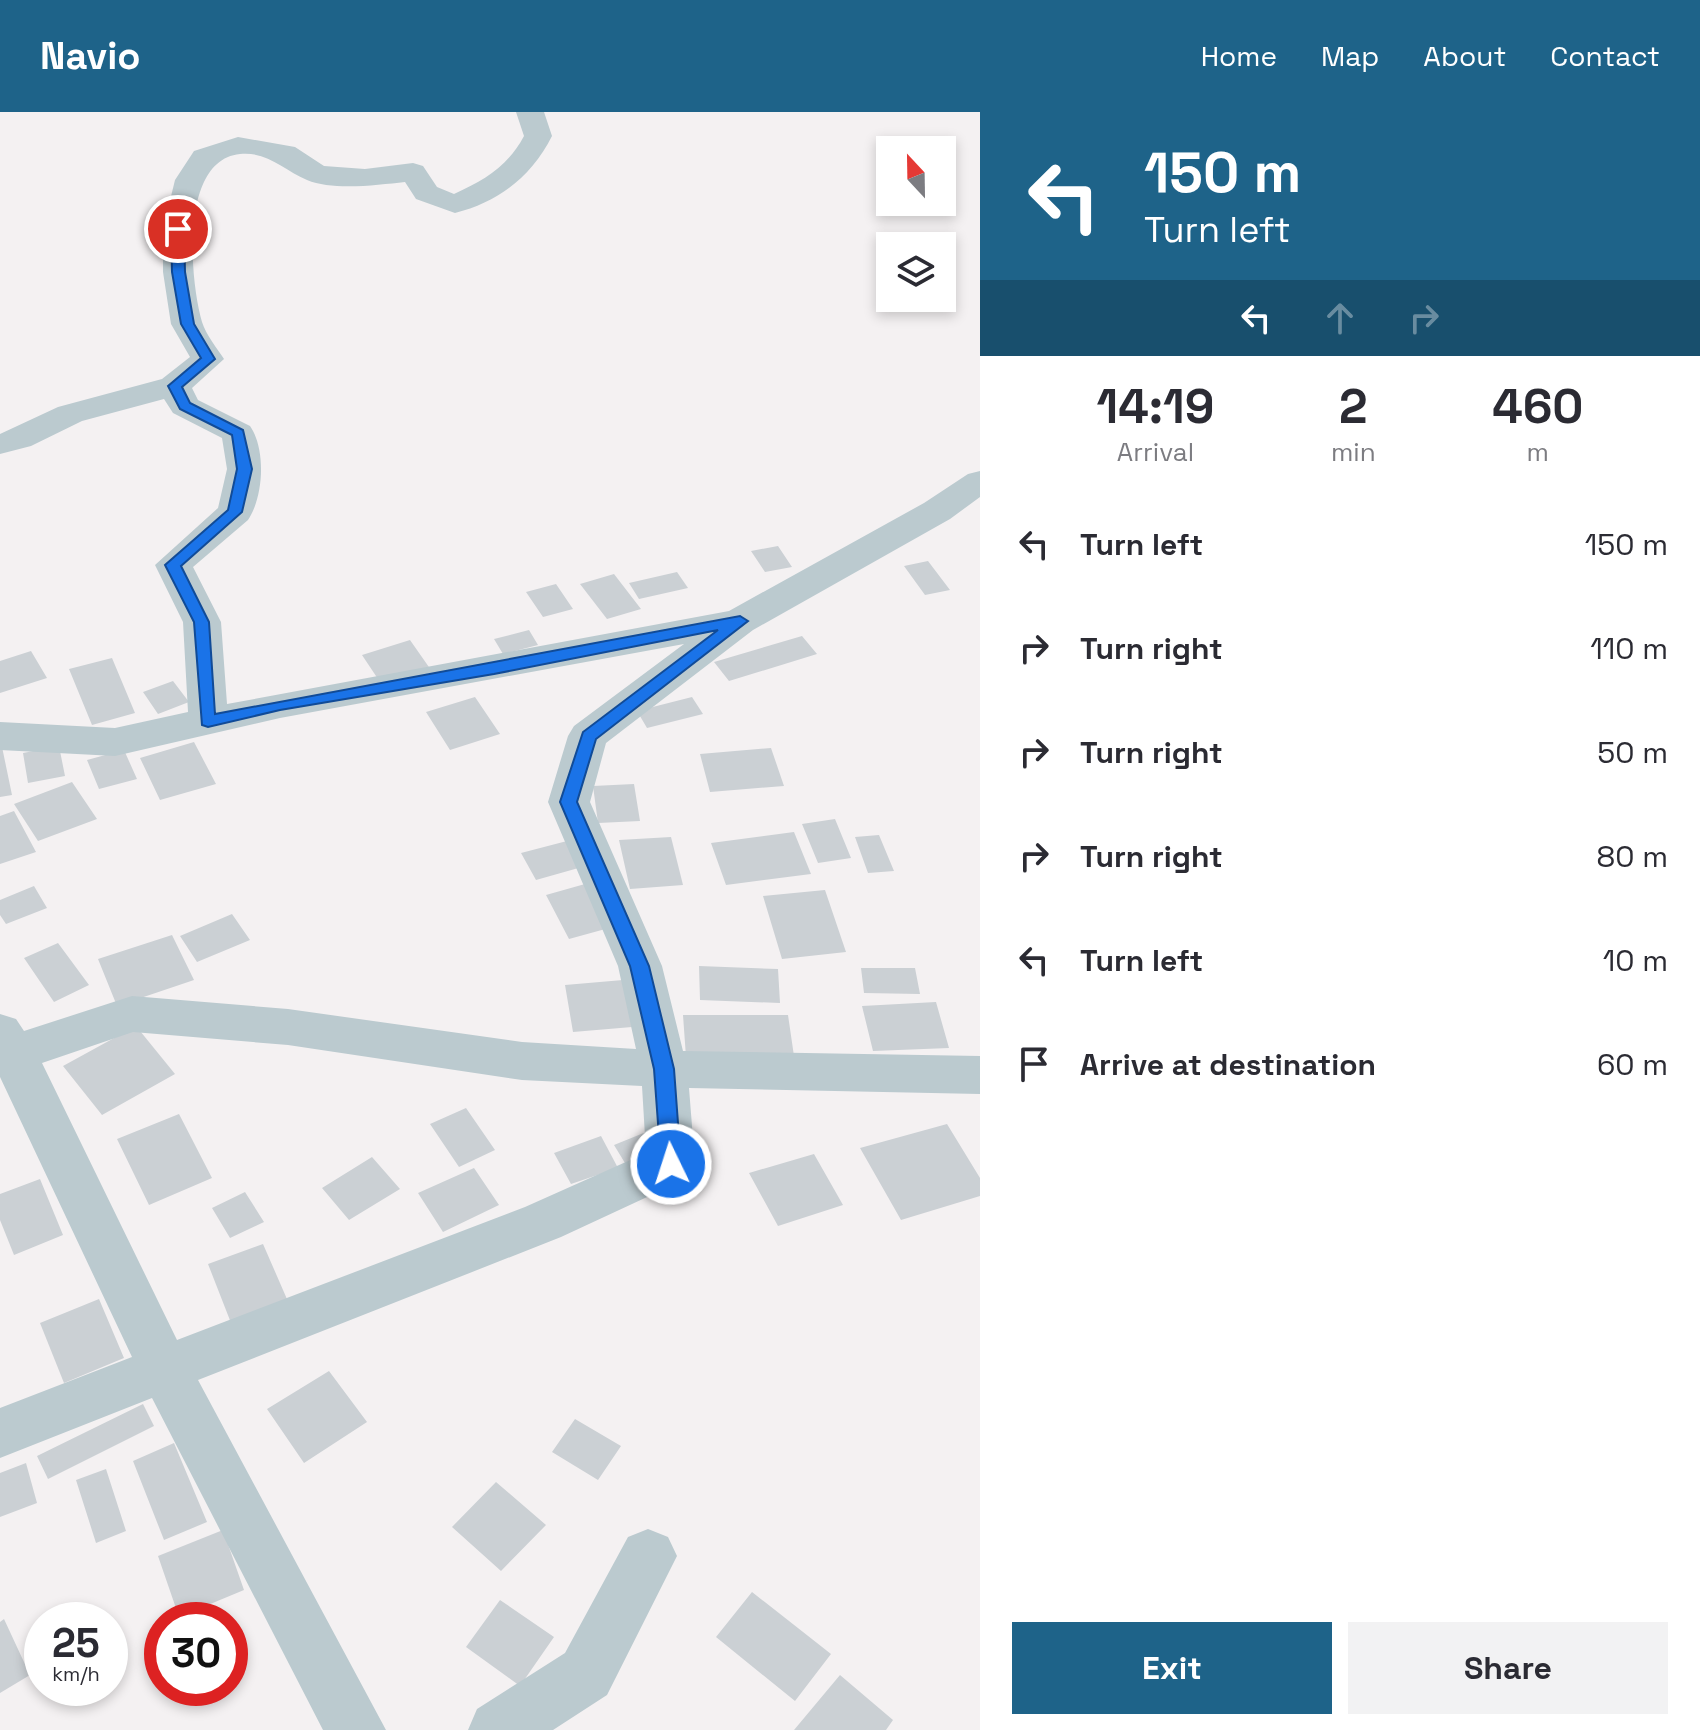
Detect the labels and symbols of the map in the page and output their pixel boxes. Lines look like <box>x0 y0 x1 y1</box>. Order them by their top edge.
north arrow <box>876 136 956 216</box>
pin <box>144 195 212 263</box>
position arrow <box>629 1122 713 1206</box>
speed limit sign: 30 <box>144 1602 248 1706</box>

